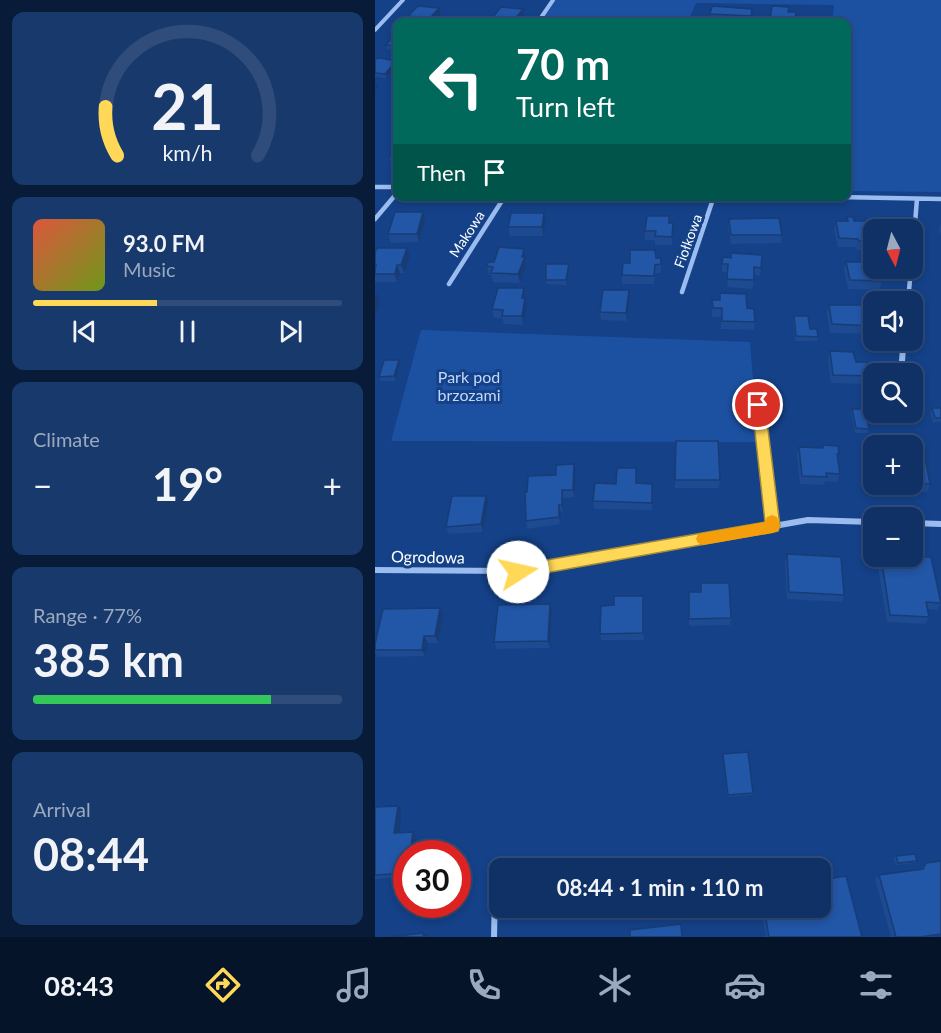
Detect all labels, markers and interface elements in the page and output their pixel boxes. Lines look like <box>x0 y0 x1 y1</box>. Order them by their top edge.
text: 70 m <box>516 39 610 89</box>
icon: left <box>417 42 495 120</box>
text: 21 <box>151 68 224 143</box>
text: Turn left <box>516 90 615 123</box>
text: km/h <box>162 140 213 166</box>
icon: arrive <box>478 156 511 189</box>
text: Then <box>417 159 466 186</box>
street label: Makowa <box>445 207 488 260</box>
street label: Fiołkowa <box>670 212 705 270</box>
north arrow <box>863 219 923 279</box>
map controls <box>863 219 923 567</box>
text: 93.0 FM <box>123 230 205 257</box>
text: Music <box>123 257 176 281</box>
button: sound <box>863 291 923 351</box>
icon: previous <box>68 315 101 348</box>
icon: pause <box>171 315 204 348</box>
icon: next <box>274 315 307 348</box>
button: search <box>863 363 923 423</box>
park label: Park pod brzozami <box>438 367 500 404</box>
pin <box>732 379 783 430</box>
icon: arrive <box>741 388 774 421</box>
text: Climate <box>33 427 100 451</box>
button: + <box>863 435 923 495</box>
text: 19° <box>152 457 223 511</box>
text: − <box>33 465 52 505</box>
text: + <box>323 465 342 505</box>
button: − <box>863 507 923 567</box>
position arrow <box>486 540 550 604</box>
street label: Ogrodowa <box>391 546 465 567</box>
text: Range · 77% <box>33 603 142 627</box>
text: 385 km <box>33 633 184 687</box>
text: Arrival <box>33 797 91 821</box>
text: 08:44 <box>33 827 149 881</box>
speed limit sign: 30 <box>393 840 471 918</box>
text: 08:44 · 1 min · 110 m <box>557 874 763 901</box>
icon: directions <box>202 964 244 1006</box>
icon: music <box>333 964 375 1006</box>
icon: phone <box>463 964 505 1006</box>
icon: climate <box>594 964 636 1006</box>
icon: car <box>724 964 766 1006</box>
icon: filters <box>855 964 897 1006</box>
text: 08:43 <box>44 969 114 1002</box>

